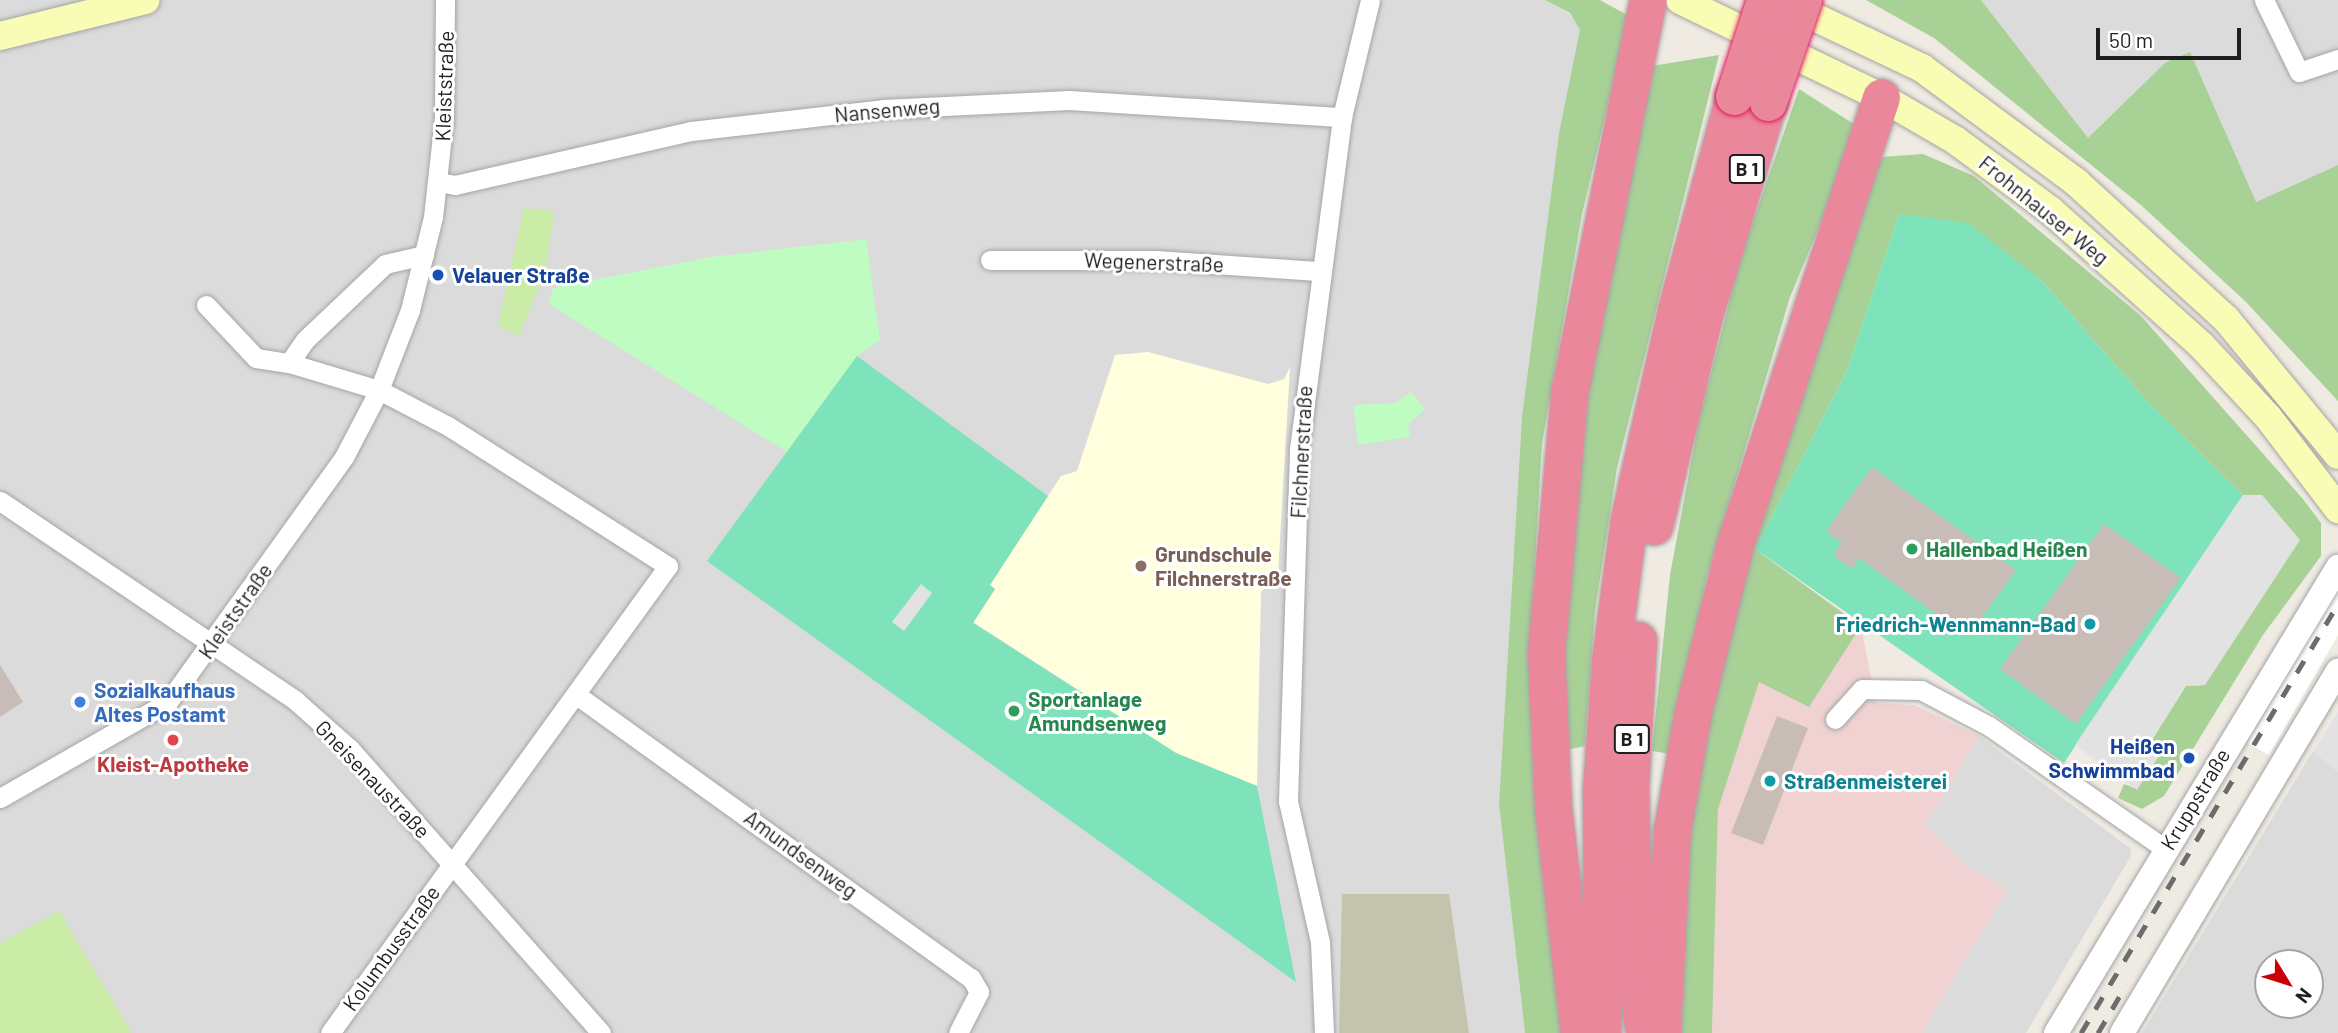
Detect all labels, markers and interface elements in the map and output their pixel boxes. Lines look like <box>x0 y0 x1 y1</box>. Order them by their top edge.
scale bar <box>2100 14 2245 58</box>
text: 50 m <box>2109 27 2153 52</box>
street label: Kleiststraße <box>429 30 459 142</box>
street label: Nansenweg <box>833 93 941 127</box>
street label: Frohnhauser Weg <box>1974 150 2114 270</box>
road number: B 1 <box>1728 154 1766 184</box>
street label: Wegenerstraße <box>1084 247 1224 277</box>
place label: Velauer Straße <box>452 262 590 288</box>
marker: Velauer Straße <box>430 267 446 283</box>
street label: Filchnerstraße <box>1285 385 1317 519</box>
place label: Hallenbad Heißen <box>1926 536 2088 562</box>
place label: Grundschule Filchnerstraße <box>1155 541 1292 591</box>
marker: Hallenbad Heißen <box>1904 541 1920 557</box>
street label: Kleiststraße <box>193 558 277 664</box>
marker: Grundschule Filchnerstraße <box>1133 558 1149 574</box>
place label: Friedrich-Wennmann-Bad <box>1836 611 2076 637</box>
marker: Friedrich-Wennmann-Bad <box>2082 616 2098 632</box>
place label: Sozialkaufhaus Altes Postamt <box>94 677 235 727</box>
place label: Sportanlage Amundsenweg <box>1028 686 1166 736</box>
marker: Sozialkaufhaus Altes Postamt <box>72 694 88 710</box>
marker: Sportanlage Amundsenweg <box>1006 703 1022 719</box>
street label: Gneisenaustraße <box>310 715 436 843</box>
road number: B 1 <box>1613 724 1651 754</box>
marker: Kleist-Apotheke <box>165 732 181 748</box>
place label: Heißen Schwimmbad <box>2048 733 2175 783</box>
street label: Kruppstraße <box>2155 744 2235 854</box>
marker: Heißen Schwimmbad <box>2181 750 2197 766</box>
place label: Kleist-Apotheke <box>97 751 249 777</box>
place label: Straßenmeisterei <box>1784 768 1947 794</box>
marker: Straßenmeisterei <box>1762 773 1778 789</box>
street label: Amundsenweg <box>740 805 862 903</box>
street label: Kolumbusstraße <box>337 880 445 1016</box>
north arrow <box>2254 949 2324 1019</box>
text: N <box>2291 984 2317 1008</box>

